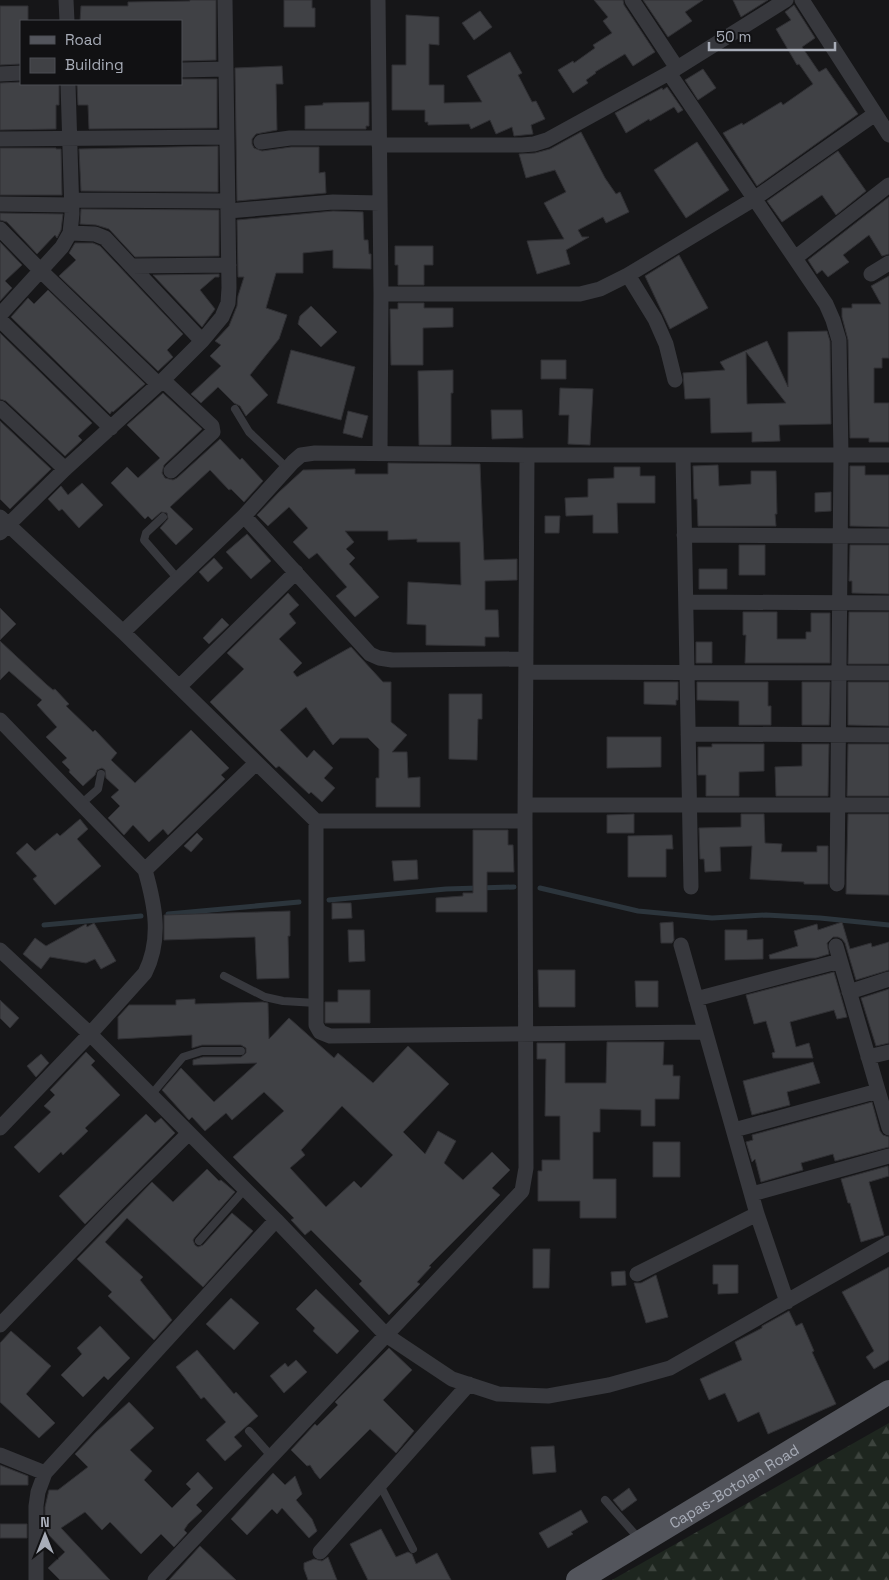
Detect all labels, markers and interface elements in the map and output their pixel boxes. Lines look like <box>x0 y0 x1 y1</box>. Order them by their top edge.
legend <box>20 20 182 85</box>
scale bar <box>709 20 835 52</box>
text: 50 m <box>716 27 751 46</box>
text: Road <box>65 30 102 49</box>
text: Building <box>65 55 124 74</box>
street label: Capas-Botolan Road <box>665 1439 802 1532</box>
north arrow <box>20 1510 70 1560</box>
text: N <box>40 1513 50 1531</box>

